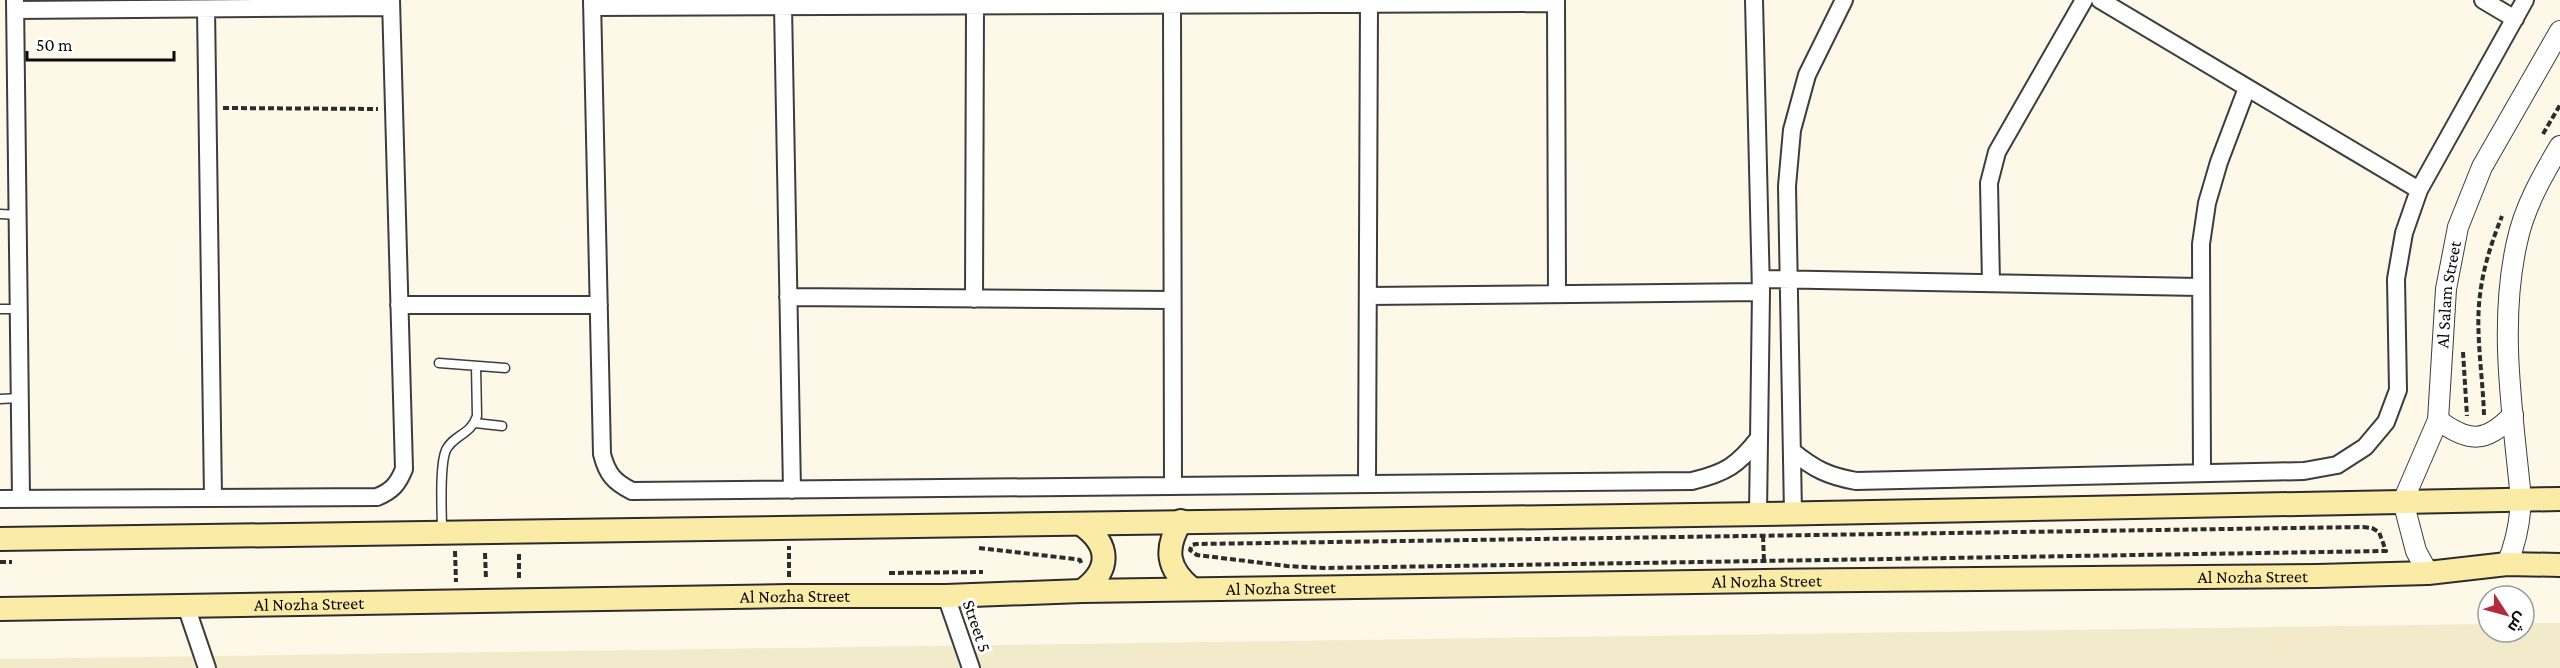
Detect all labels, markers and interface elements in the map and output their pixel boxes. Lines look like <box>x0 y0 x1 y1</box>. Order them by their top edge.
scale bar <box>27 24 174 62</box>
text: 50 m <box>36 35 73 55</box>
street label: Al Salam Street <box>2432 238 2465 349</box>
street label: Al Nozha Street <box>2197 566 2309 587</box>
street label: Al Nozha Street <box>1711 570 1823 592</box>
street label: Al Nozha Street <box>1226 577 1337 599</box>
north arrow <box>2476 584 2536 644</box>
street label: Al Nozha Street <box>740 586 851 607</box>
street label: Al Nozha Street <box>254 593 365 615</box>
street label: Street 5 <box>959 597 995 655</box>
text: ش <box>2504 609 2531 636</box>

